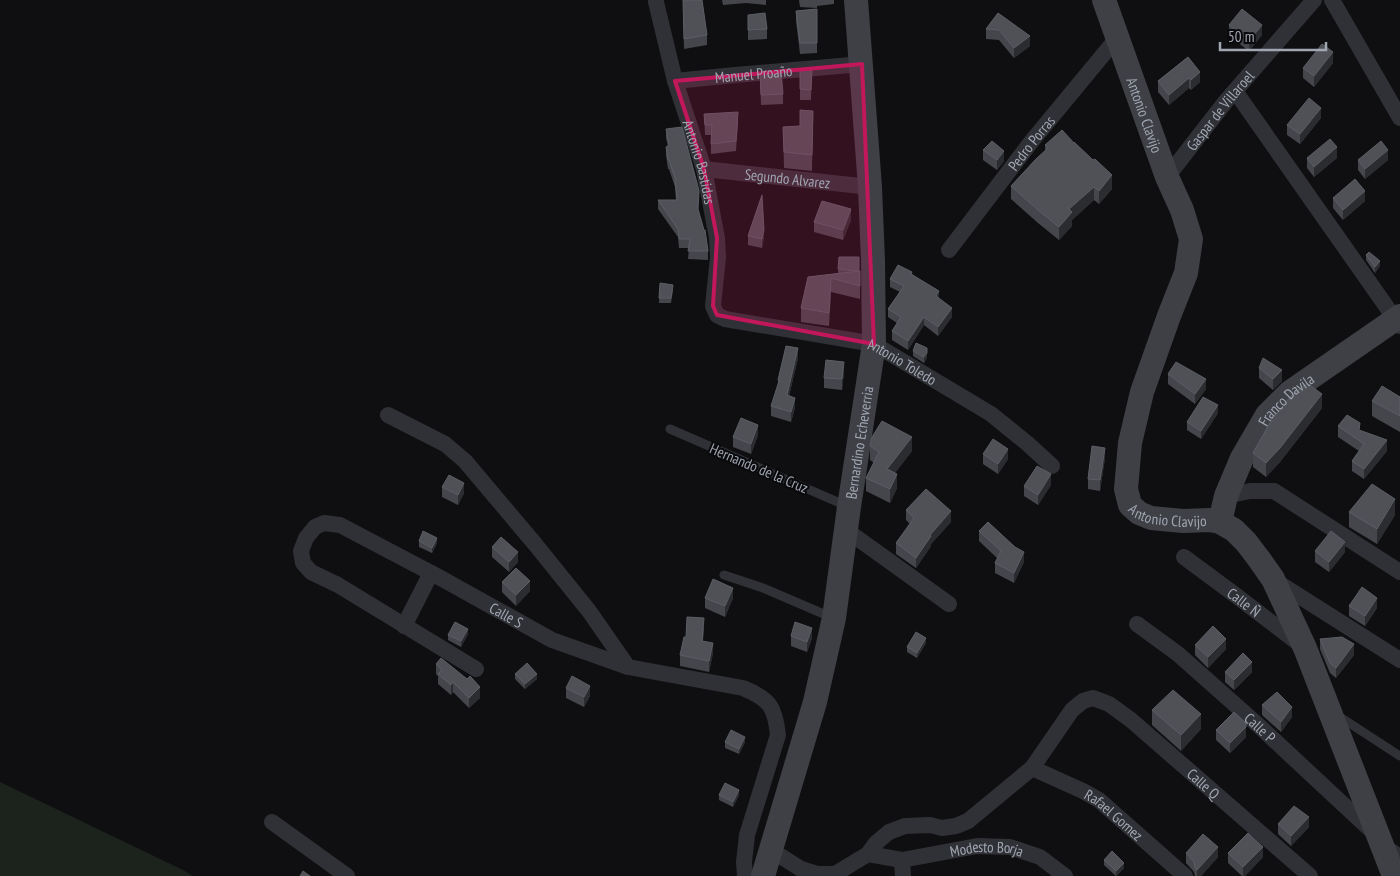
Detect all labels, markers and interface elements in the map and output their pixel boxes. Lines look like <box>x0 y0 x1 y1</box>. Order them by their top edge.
scale bar <box>1220 20 1326 52</box>
text: 50 m <box>1228 27 1254 46</box>
street label: Manuel Proaño <box>714 61 793 86</box>
street label: Gaspar de Villaroel <box>1182 66 1258 154</box>
street label: Antonio Clavijo <box>1123 75 1167 155</box>
street label: Pedro Porras <box>1003 111 1059 174</box>
street label: Antonio Bastidas <box>679 117 720 206</box>
street label: Segundo Alvarez <box>744 164 831 192</box>
street label: Antonio Toledo <box>866 334 940 389</box>
street label: Franco Davila <box>1253 369 1318 429</box>
street label: Bernardino Echeverria <box>841 385 877 500</box>
street label: Hernando de la Cruz <box>707 439 811 497</box>
street label: Antonio Clavijo <box>1125 499 1207 531</box>
street label: Calle Ñ <box>1224 583 1265 621</box>
street label: Calle S <box>486 598 527 632</box>
street label: Calle P <box>1241 708 1280 747</box>
street label: Calle Q <box>1183 764 1225 803</box>
street label: Rafael Gomez <box>1081 784 1147 844</box>
street label: Modesto Borja <box>948 836 1026 860</box>

